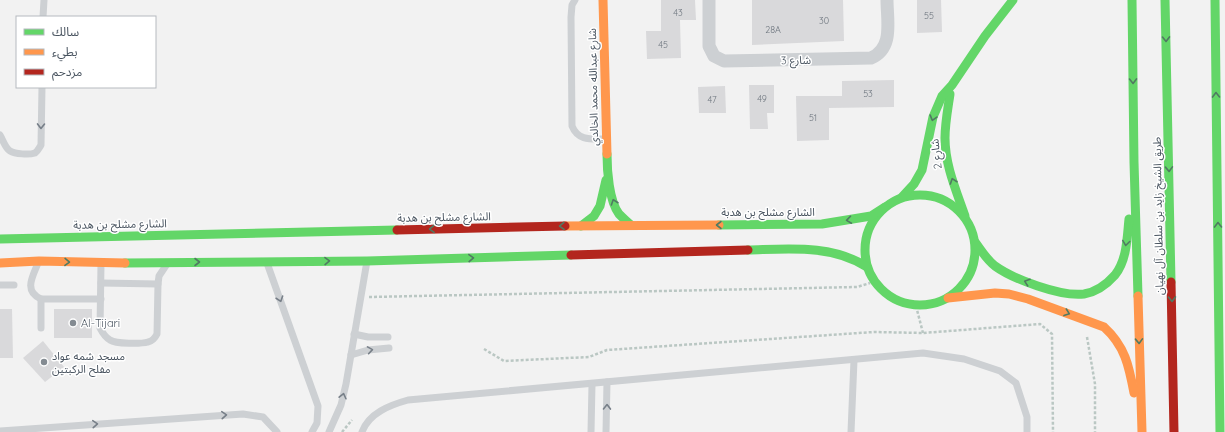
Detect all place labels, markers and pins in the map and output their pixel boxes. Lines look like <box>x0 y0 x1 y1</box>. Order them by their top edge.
place label: Al-Tijari <box>81 316 120 330</box>
marker: Al-Tijari <box>68 318 78 328</box>
place label: مسجد شمه عواد مفلح الركبتين <box>52 349 125 377</box>
marker: مسجد شمه عواد مفلح الركبتين <box>39 357 49 367</box>

